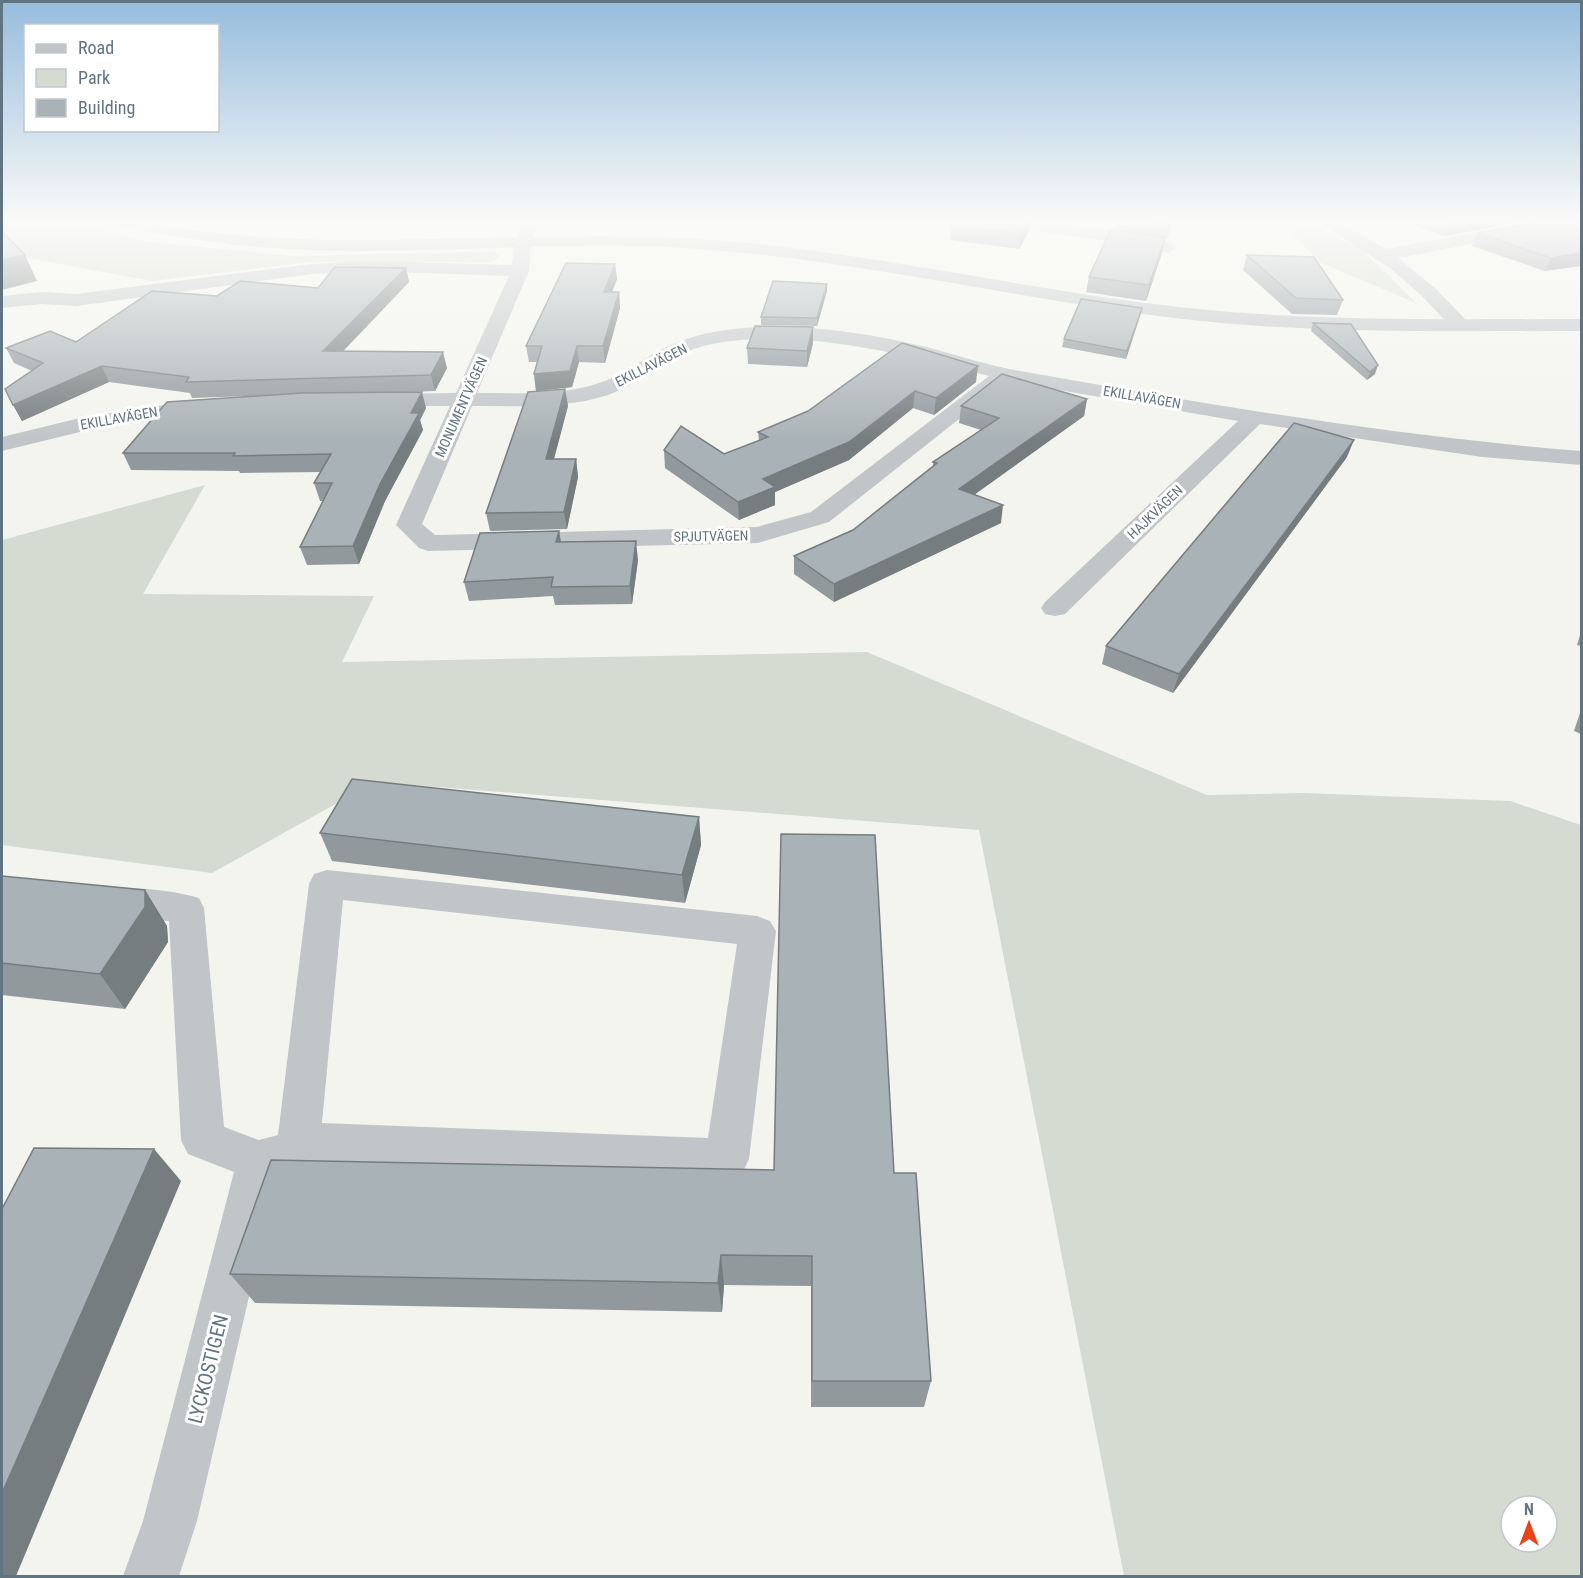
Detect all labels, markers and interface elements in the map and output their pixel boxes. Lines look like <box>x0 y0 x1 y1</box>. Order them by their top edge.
legend <box>24 24 219 132</box>
text: Road <box>78 37 114 58</box>
text: Park <box>78 67 110 88</box>
text: Building <box>78 97 135 118</box>
street label: EKILLAVÄGEN <box>613 340 689 390</box>
street label: MONUMENTVÄGEN <box>432 354 490 460</box>
street label: EKILLAVÄGEN <box>1102 382 1182 412</box>
street label: EKILLAVÄGEN <box>79 403 159 433</box>
street label: HAJKVÄGEN <box>1124 482 1186 542</box>
street label: SPJUTVÄGEN <box>673 527 749 545</box>
street label: LYCKOSTIGEN <box>183 1312 233 1426</box>
north arrow <box>1499 1494 1559 1554</box>
text: N <box>1524 1500 1534 1519</box>

